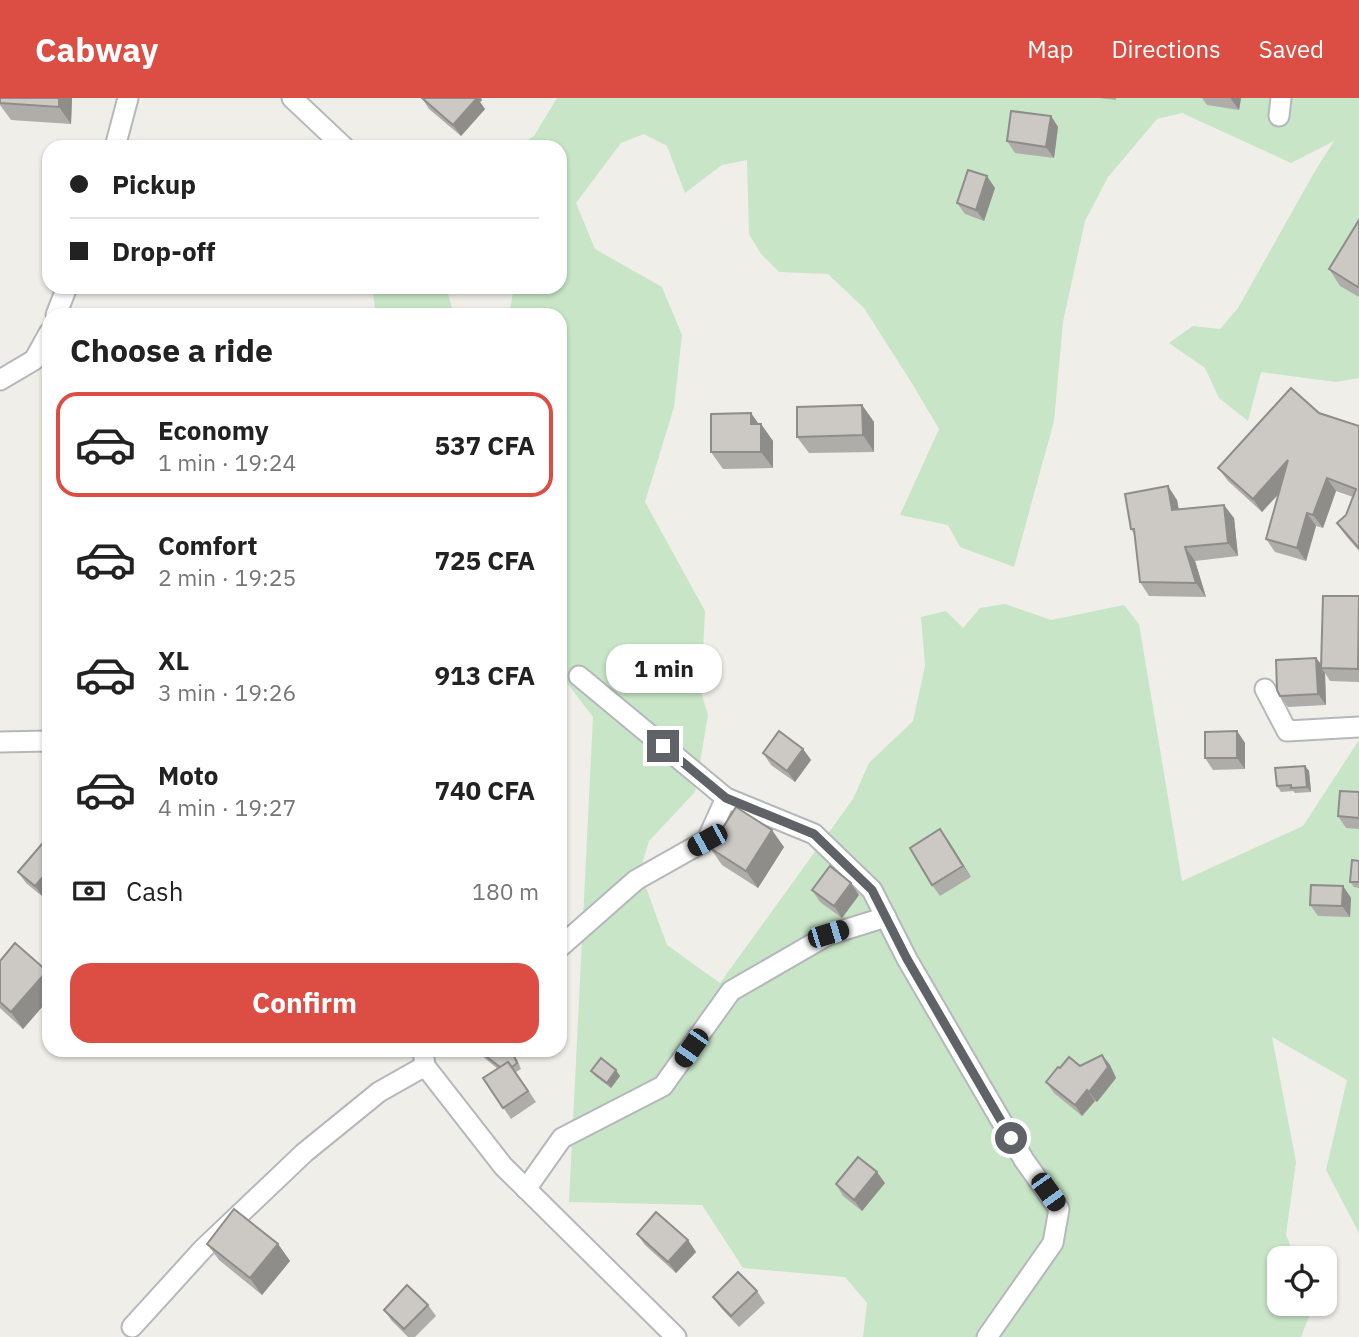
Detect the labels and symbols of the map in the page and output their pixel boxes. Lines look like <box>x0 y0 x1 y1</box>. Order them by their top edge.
callout: 1 min <box>605 644 721 694</box>
route end <box>647 730 679 762</box>
car <box>684 821 731 859</box>
car <box>805 918 852 950</box>
car <box>671 1025 712 1071</box>
route start <box>995 1122 1027 1154</box>
car <box>1028 1169 1069 1215</box>

